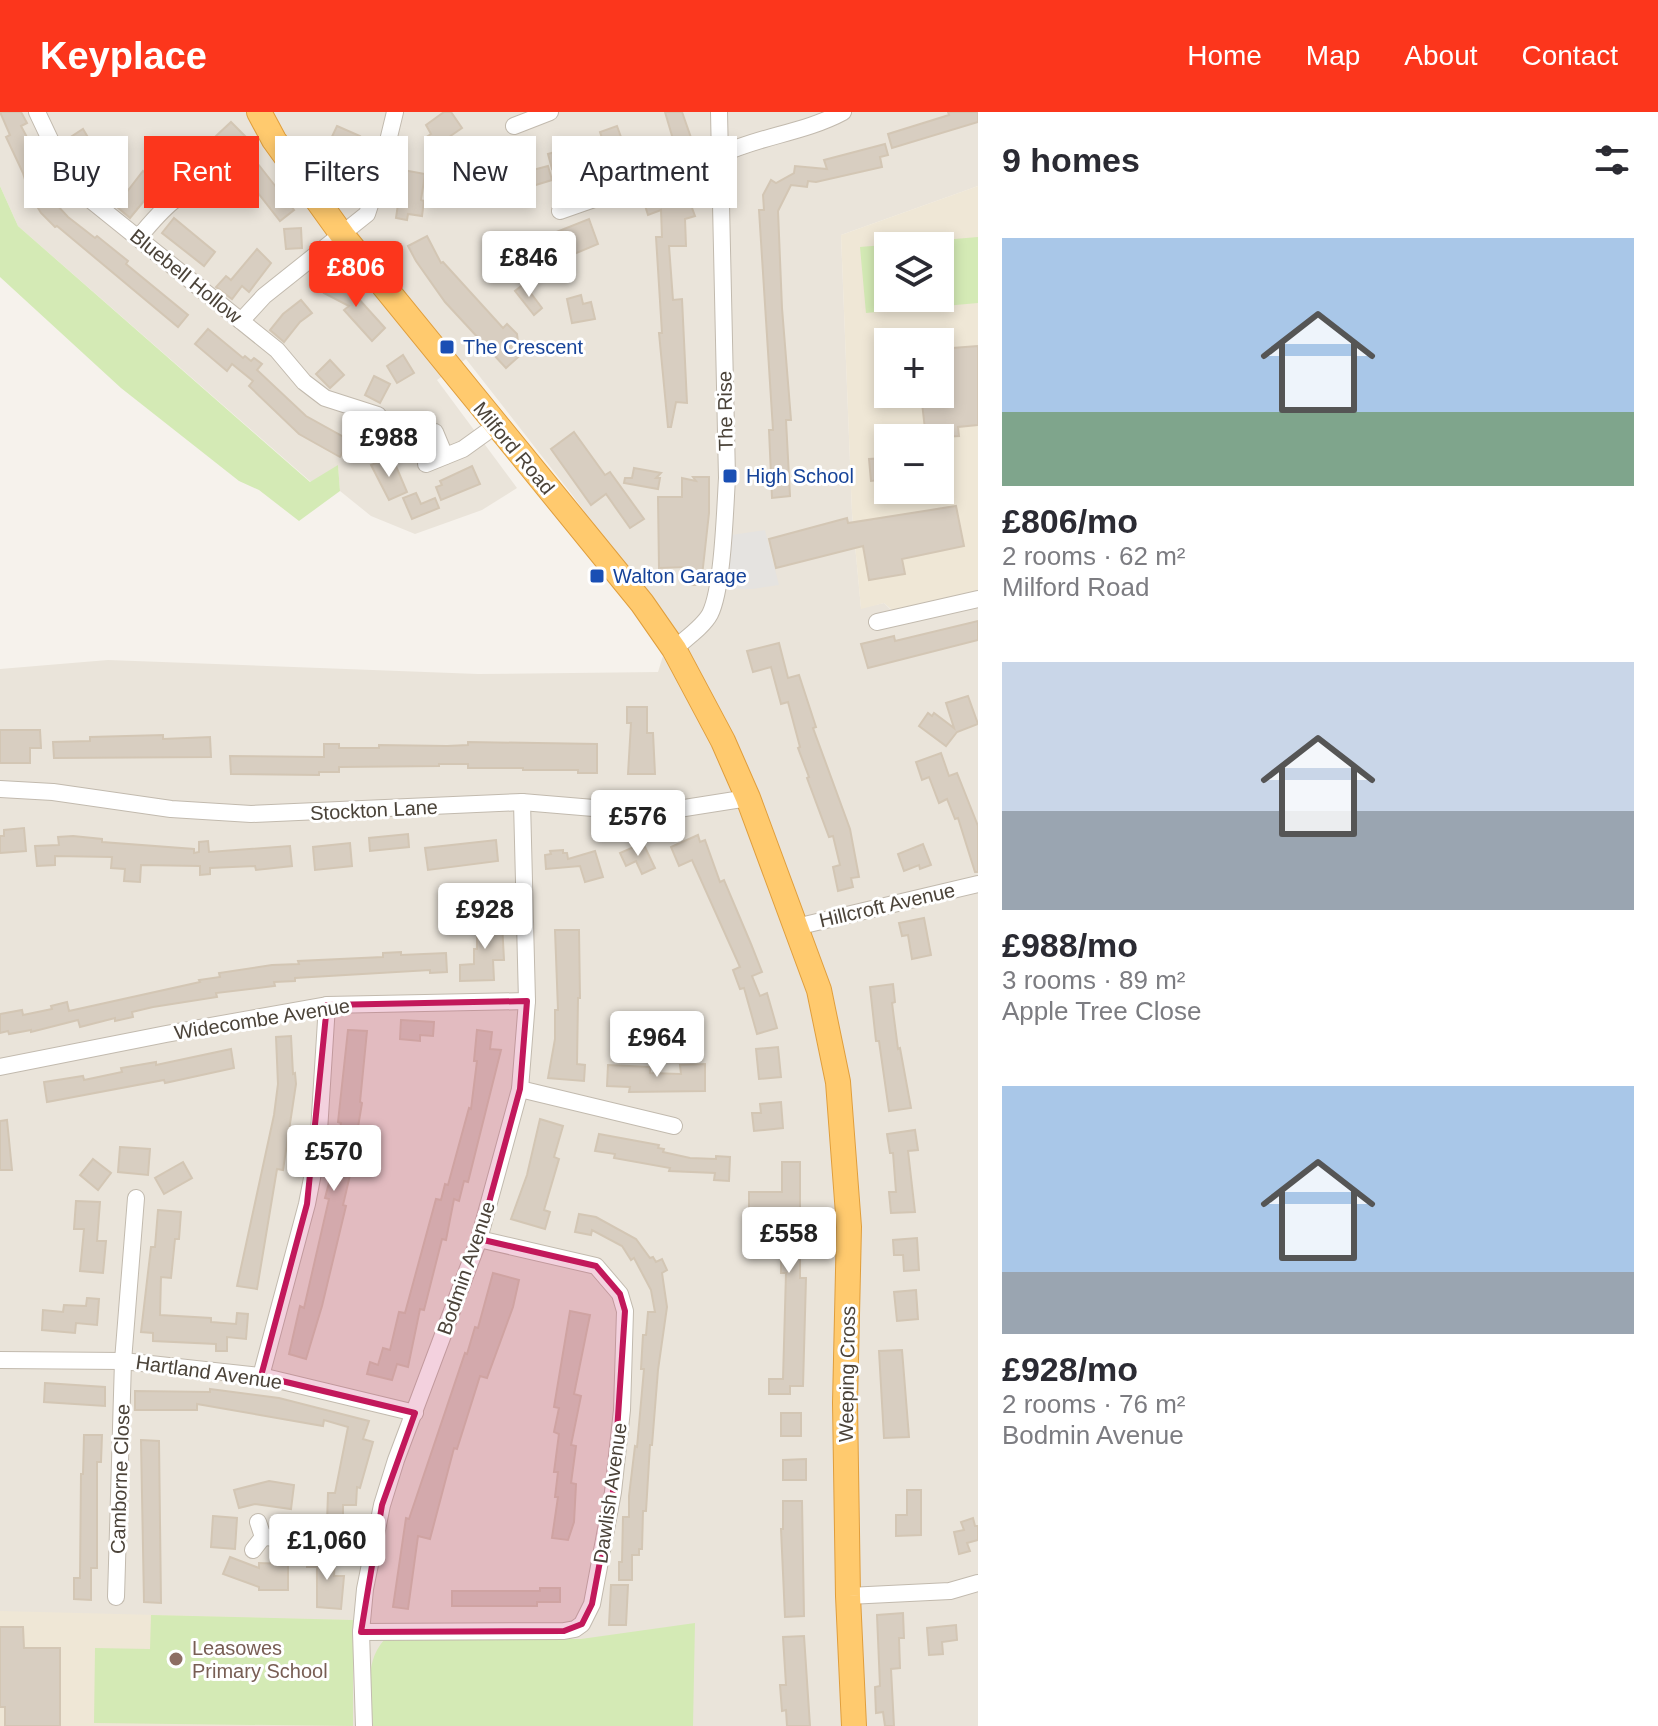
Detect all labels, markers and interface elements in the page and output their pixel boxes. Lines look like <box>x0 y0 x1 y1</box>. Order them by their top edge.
text: Keyplace <box>40 35 207 77</box>
text: Home <box>1187 40 1262 71</box>
text: Map <box>1306 40 1360 71</box>
text: About <box>1404 40 1478 71</box>
text: Contact <box>1522 40 1618 71</box>
chip: Buy <box>24 136 128 208</box>
chip: Rent <box>144 136 259 208</box>
chip: Filters <box>275 136 408 208</box>
chip: New <box>424 136 536 208</box>
chip: Apartment <box>552 136 737 208</box>
icon: filters <box>1590 138 1634 182</box>
text: 9 homes <box>1002 141 1140 179</box>
street label: Bluebell Hollow <box>126 224 246 328</box>
pin: £846 <box>482 231 576 299</box>
map controls <box>874 232 954 504</box>
button: layers <box>874 232 954 312</box>
pin: £806 <box>309 241 403 309</box>
text: £846 <box>500 242 558 272</box>
text: £806 <box>327 252 385 282</box>
icon: home <box>1246 290 1390 434</box>
button: + <box>874 328 954 408</box>
place label: The Crescent <box>463 336 583 358</box>
marker: The Crescent <box>438 338 456 356</box>
street label: The Rise <box>713 371 737 451</box>
street label: Milford Road <box>469 397 559 499</box>
pin: £988 <box>342 411 436 479</box>
text: £988 <box>360 422 418 452</box>
button: − <box>874 424 954 504</box>
place label: High School <box>746 465 854 487</box>
marker: High School <box>721 467 739 485</box>
text: £806/mo <box>1002 502 1138 540</box>
text: 2 rooms · 62 m² <box>1002 541 1186 571</box>
place label: Walton Garage <box>613 565 747 587</box>
marker: Walton Garage <box>588 567 606 585</box>
text: Milford Road <box>1002 572 1149 602</box>
icon: home <box>1246 714 1390 858</box>
pin: £576 <box>591 790 685 858</box>
street label: Stockton Lane <box>310 796 438 824</box>
text: £576 <box>609 801 667 831</box>
street label: Hillcroft Avenue <box>817 879 957 931</box>
pin: £928 <box>438 883 532 951</box>
text: £928 <box>456 894 514 924</box>
text: £988/mo <box>1002 926 1138 964</box>
text: 3 rooms · 89 m² <box>1002 965 1186 995</box>
street label: Widecombe Avenue <box>173 994 351 1044</box>
text: Apple Tree Close <box>1002 996 1201 1026</box>
pin: £964 <box>610 1011 704 1079</box>
text: £964 <box>628 1022 686 1052</box>
pin: £570 <box>287 1125 381 1193</box>
text: £570 <box>305 1136 363 1166</box>
icon: home <box>1246 1138 1390 1282</box>
street label: Bodmin Avenue <box>433 1198 499 1338</box>
pin: £558 <box>742 1207 836 1275</box>
text: £558 <box>760 1218 818 1248</box>
street label: Weeping Cross <box>835 1306 859 1442</box>
text: £928/mo <box>1002 1350 1138 1388</box>
street label: Hartland Avenue <box>134 1351 284 1393</box>
text: 2 rooms · 76 m² <box>1002 1389 1186 1419</box>
street label: Camborne Close <box>106 1404 134 1554</box>
text: Bodmin Avenue <box>1002 1420 1184 1450</box>
street label: Dawlish Avenue <box>589 1421 631 1565</box>
pin: £1,060 <box>262 1514 392 1582</box>
text: £1,060 <box>287 1525 367 1555</box>
place label: Leasowes Primary School <box>192 1637 328 1682</box>
marker: Leasowes Primary School <box>167 1650 185 1668</box>

